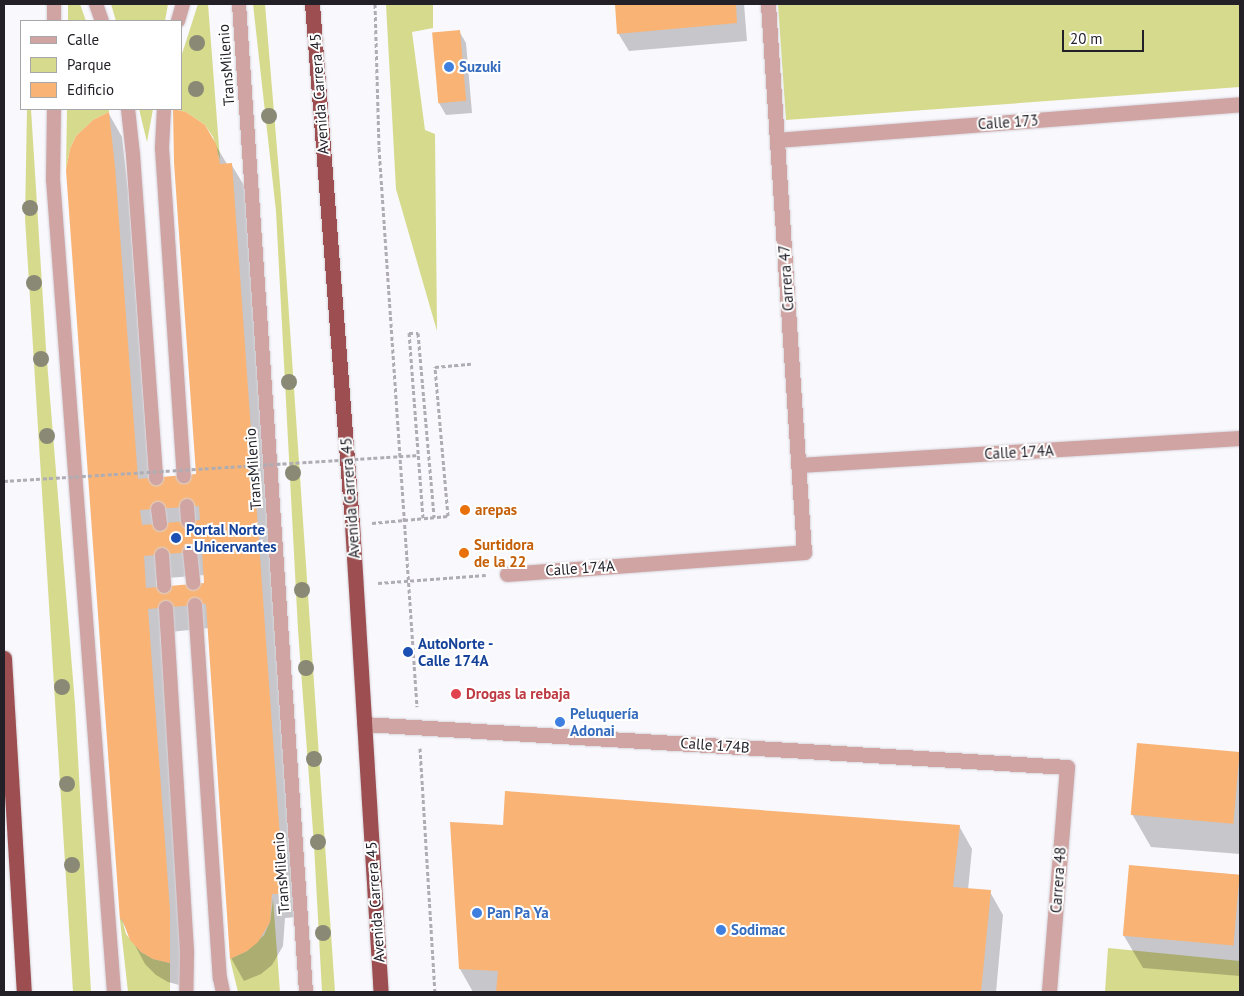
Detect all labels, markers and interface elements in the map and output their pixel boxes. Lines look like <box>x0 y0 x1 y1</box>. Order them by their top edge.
legend <box>20 20 182 110</box>
scale bar <box>1064 20 1146 52</box>
street label: TransMilenio <box>214 23 238 107</box>
text: 20 m <box>1070 29 1103 48</box>
text: Calle <box>67 30 99 49</box>
street label: Avenida Carrera 45 <box>306 33 332 155</box>
text: Parque <box>67 55 111 74</box>
place label: Suzuki <box>459 58 501 76</box>
marker: Suzuki <box>443 61 455 73</box>
text: Edificio <box>67 80 114 99</box>
street label: Calle 173 <box>977 111 1039 133</box>
street label: Carrera 47 <box>775 244 797 312</box>
street label: TransMilenio <box>241 427 265 511</box>
street label: Avenida Carrera 45 <box>337 437 363 559</box>
street label: Calle 174A <box>984 441 1054 463</box>
place label: arepas <box>475 501 517 519</box>
marker: arepas <box>459 504 471 516</box>
place label: Portal Norte - Unicervantes <box>186 520 278 555</box>
marker: Portal Norte - Unicervantes <box>170 532 182 544</box>
place label: Surtidora de la 22 <box>474 535 534 570</box>
marker: Surtidora de la 22 <box>458 547 470 559</box>
street label: Calle 174A <box>545 557 615 579</box>
place label: AutoNorte - Calle 174A <box>418 634 494 669</box>
marker: AutoNorte - Calle 174A <box>402 646 414 658</box>
place label: Drogas la rebaja <box>466 685 570 703</box>
marker: Drogas la rebaja <box>450 688 462 700</box>
place label: Peluquería Adonai <box>570 704 639 739</box>
marker: Peluquería Adonai <box>554 716 566 728</box>
street label: Calle 174B <box>680 734 750 756</box>
street label: TransMilenio <box>269 831 293 915</box>
street label: Avenida Carrera 45 <box>362 841 388 963</box>
street label: Carrera 48 <box>1047 846 1069 914</box>
place label: Pan Pa Ya <box>487 904 549 922</box>
marker: Pan Pa Ya <box>471 907 483 919</box>
place label: Sodimac <box>731 921 785 939</box>
marker: Sodimac <box>715 924 727 936</box>

